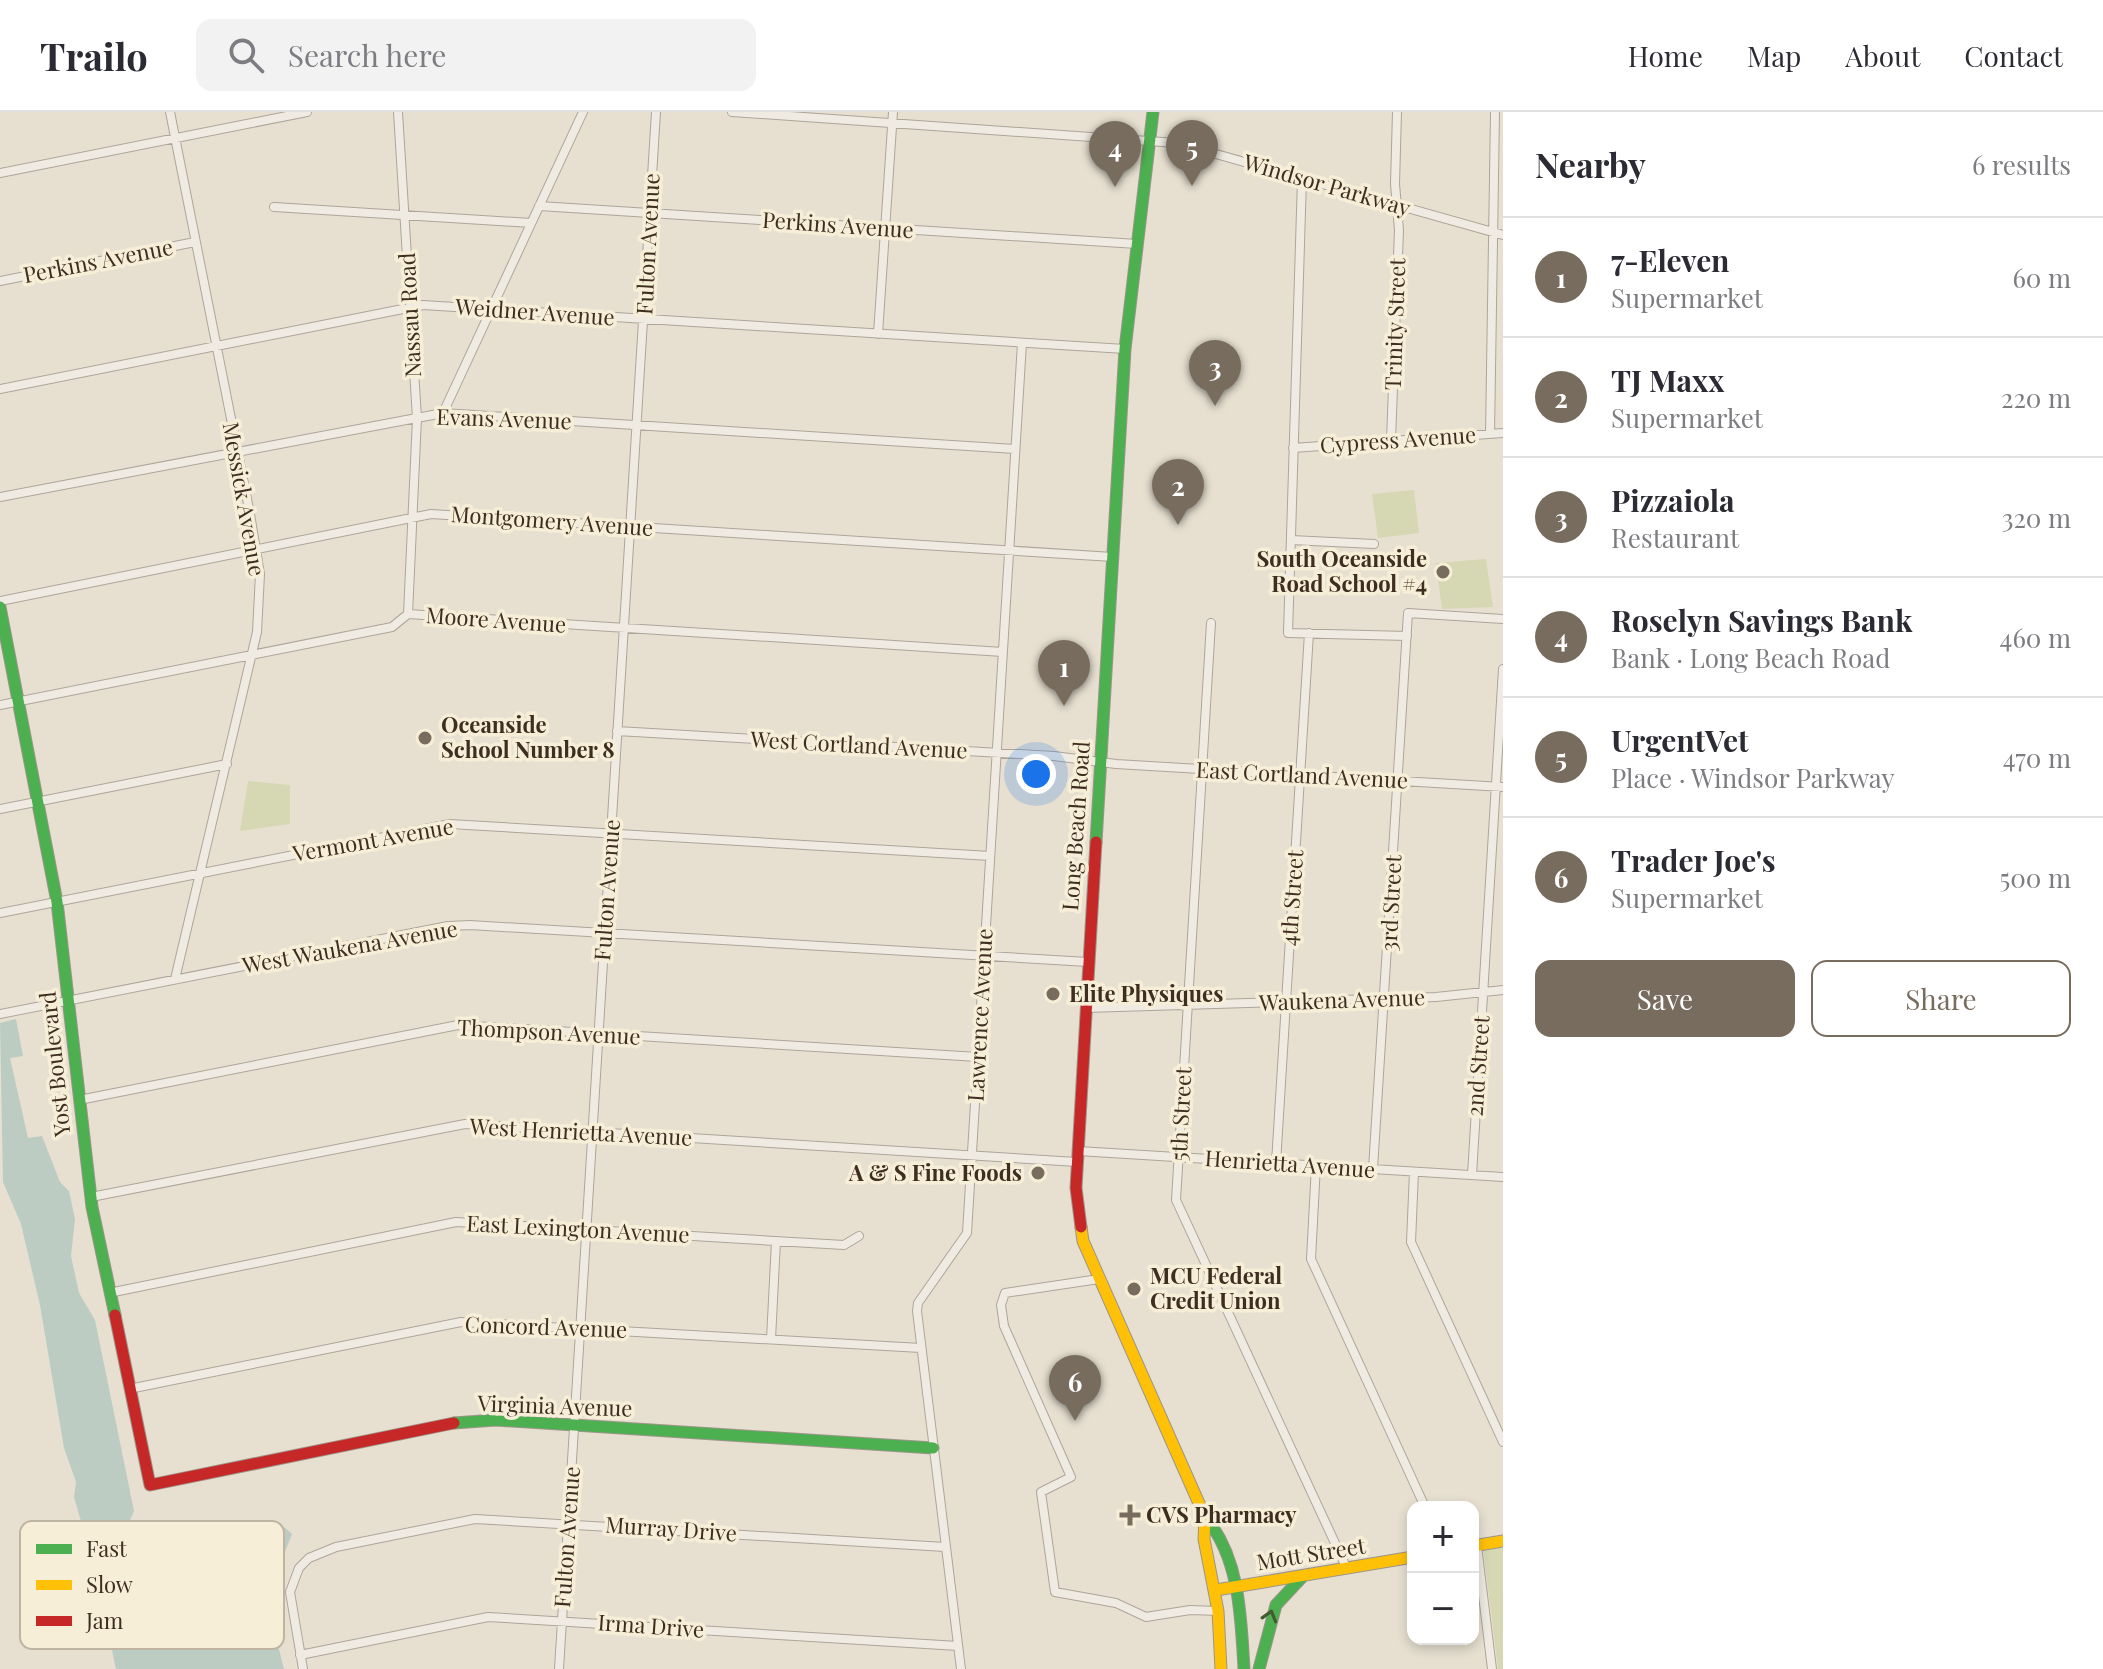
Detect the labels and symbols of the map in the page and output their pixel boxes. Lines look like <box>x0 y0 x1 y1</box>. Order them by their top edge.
pin: 5 <box>1166 120 1218 186</box>
pin: 4 <box>1089 121 1141 187</box>
street label: Windsor Parkway <box>1239 146 1414 222</box>
street label: Fulton Avenue <box>628 172 666 316</box>
street label: Perkins Avenue <box>761 204 915 244</box>
street label: Perkins Avenue <box>20 231 175 289</box>
street label: Nassau Road <box>391 252 427 378</box>
street label: Trinity Street <box>1377 256 1411 391</box>
street label: Weidner Avenue <box>453 290 616 332</box>
pin: 3 <box>1189 340 1241 406</box>
street label: Evans Avenue <box>436 401 572 435</box>
street label: Messick Avenue <box>217 419 273 578</box>
street label: Cypress Avenue <box>1319 419 1477 459</box>
pin: 2 <box>1152 459 1204 525</box>
street label: Montgomery Avenue <box>450 498 654 542</box>
place label: South Oceanside Road School #4 <box>1256 543 1427 598</box>
marker: South Oceanside Road School #4 <box>1434 563 1452 581</box>
street label: Moore Avenue <box>425 599 567 639</box>
pin: 1 <box>1038 640 1090 706</box>
place label: Oceanside School Number 8 <box>441 709 615 764</box>
street label: West Cortland Avenue <box>749 723 968 765</box>
marker: Oceanside School Number 8 <box>416 729 434 747</box>
street label: Long Beach Road <box>1054 740 1096 912</box>
street label: East Cortland Avenue <box>1195 753 1409 795</box>
your location <box>1016 754 1056 794</box>
street label: Vermont Avenue <box>289 810 456 868</box>
street label: Fulton Avenue <box>586 818 626 962</box>
street label: 4th Street <box>1273 848 1309 947</box>
street label: 3rd Street <box>1372 853 1408 952</box>
street label: West Waukena Avenue <box>239 912 460 980</box>
street label: Lawrence Avenue <box>959 928 999 1102</box>
place label: Elite Physiques <box>1069 978 1223 1008</box>
street label: Waukena Avenue <box>1257 981 1426 1017</box>
marker: Elite Physiques <box>1044 985 1062 1003</box>
street label: Yost Boulevard <box>31 990 77 1139</box>
street label: Thompson Avenue <box>457 1011 641 1051</box>
street label: 2nd Street <box>1459 1013 1496 1117</box>
street label: 5th Street <box>1163 1065 1198 1162</box>
street label: West Henrietta Avenue <box>468 1110 693 1152</box>
street label: Henrietta Avenue <box>1204 1142 1376 1184</box>
place label: A & S Fine Foods <box>848 1157 1022 1187</box>
marker: A & S Fine Foods <box>1029 1164 1047 1182</box>
street label: East Lexington Avenue <box>466 1207 690 1249</box>
place label: MCU Federal Credit Union <box>1150 1260 1282 1315</box>
marker: MCU Federal Credit Union <box>1125 1280 1143 1298</box>
street label: Concord Avenue <box>464 1308 628 1344</box>
pin: 6 <box>1049 1355 1101 1421</box>
street label: Virginia Avenue <box>476 1387 633 1423</box>
street label: Fulton Avenue <box>546 1465 586 1609</box>
place label: CVS Pharmacy <box>1146 1499 1297 1529</box>
marker: CVS Pharmacy <box>1121 1506 1139 1524</box>
street label: Murray Drive <box>604 1508 738 1548</box>
legend <box>20 1521 284 1649</box>
street label: Mott Street <box>1254 1529 1369 1576</box>
text: Fast <box>86 1533 128 1563</box>
text: Slow <box>86 1569 133 1599</box>
text: Jam <box>85 1605 124 1635</box>
street label: Irma Drive <box>597 1606 705 1644</box>
one-way arrow <box>1261 1610 1278 1624</box>

